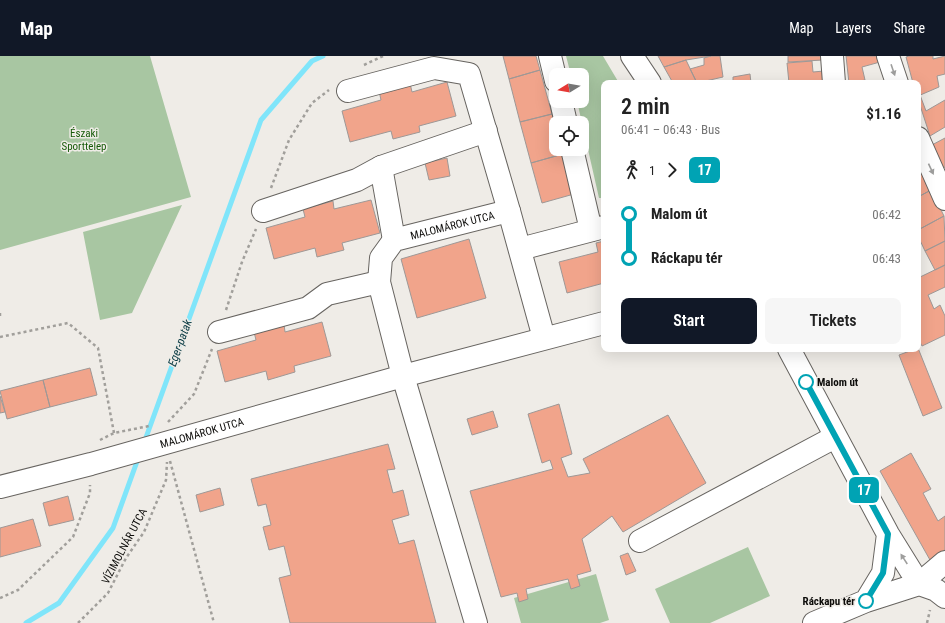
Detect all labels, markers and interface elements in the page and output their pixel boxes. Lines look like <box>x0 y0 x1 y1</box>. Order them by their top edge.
text: Map <box>20 17 53 40</box>
text: Map <box>789 20 813 36</box>
text: Layers <box>835 20 872 36</box>
text: Share <box>894 20 925 36</box>
one-way arrow <box>890 64 896 76</box>
north arrow <box>549 68 589 108</box>
map controls <box>549 68 589 156</box>
text: 2 min <box>621 94 670 119</box>
text: $1.16 <box>866 105 901 123</box>
button: locate <box>549 116 589 156</box>
text: 06:41 – 06:43 · Bus <box>621 122 720 137</box>
park label: Északi Sporttelep <box>61 127 107 153</box>
icon: walk <box>621 159 643 181</box>
icon: forward <box>661 159 683 181</box>
text: 17 <box>697 162 712 178</box>
text: 1 <box>649 163 655 178</box>
one-way arrow <box>928 163 934 174</box>
text: Malom út <box>651 205 707 223</box>
text: 06:42 <box>872 207 901 222</box>
street label: MALOMÁROK UTCA <box>409 209 497 243</box>
text: Ráckapu tér <box>651 249 723 267</box>
text: 06:43 <box>872 251 901 266</box>
button: Start <box>621 298 757 344</box>
button: Tickets <box>765 298 901 344</box>
water label: Eger-patak <box>165 317 195 368</box>
marker: Malom út <box>798 374 814 390</box>
place label: Malom út <box>817 376 859 389</box>
street label: MALOMÁROK UTCA <box>159 415 246 451</box>
line badge: 17 <box>846 477 882 503</box>
text: 17 <box>857 482 871 498</box>
street label: VÍZIMOLNÁR UTCA <box>99 506 150 586</box>
one-way arrow <box>900 553 907 565</box>
marker: Ráckapu tér <box>858 593 874 609</box>
place label: Ráckapu tér <box>803 595 855 608</box>

